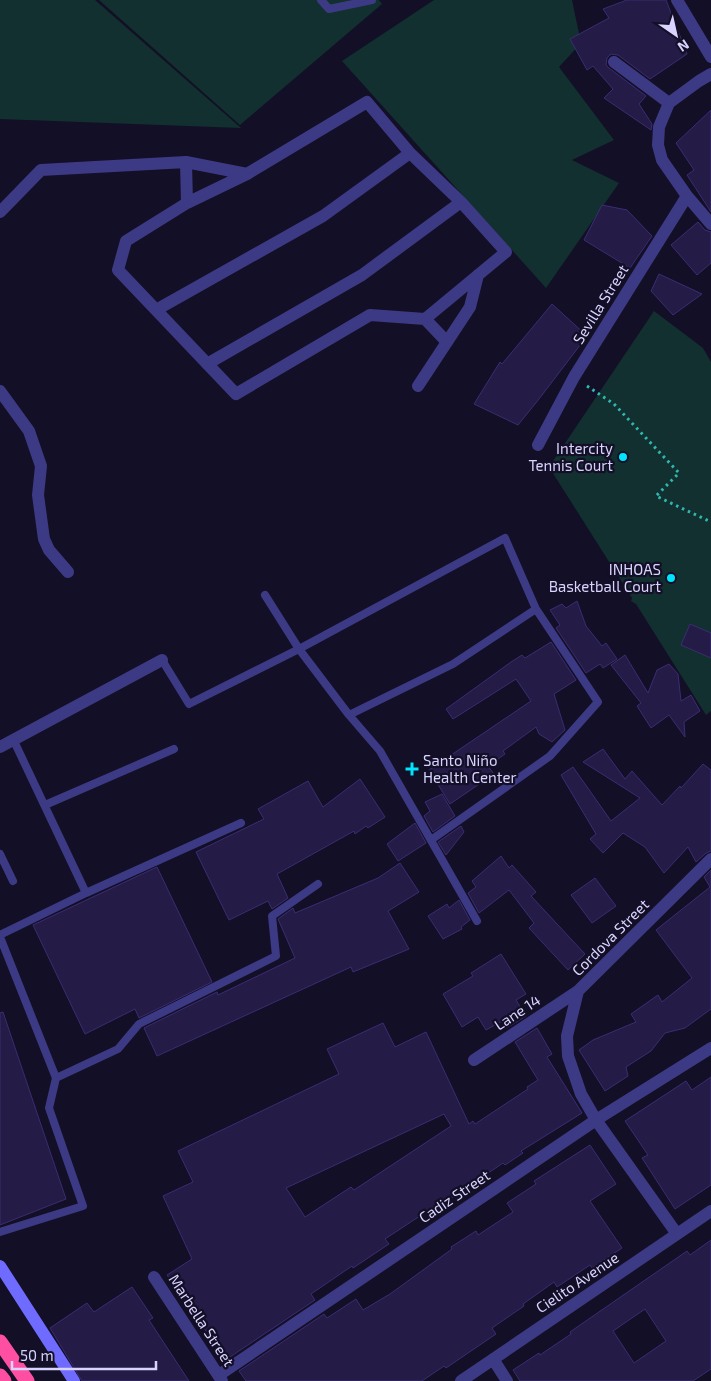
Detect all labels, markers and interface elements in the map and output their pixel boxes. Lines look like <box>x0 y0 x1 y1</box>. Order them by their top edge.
north arrow <box>651 10 701 60</box>
text: N <box>675 36 692 56</box>
street label: Sevilla Street <box>568 261 632 347</box>
place label: Intercity Tennis Court <box>528 439 613 474</box>
marker: Intercity Tennis Court <box>617 451 629 463</box>
place label: INHOAS Basketball Court <box>549 560 661 595</box>
marker: INHOAS Basketball Court <box>665 572 677 584</box>
place label: Santo Niño Health Center <box>423 751 517 786</box>
marker: Santo Niño Health Center <box>405 762 419 776</box>
street label: Cordova Street <box>568 895 652 979</box>
street label: Lane 14 <box>491 990 543 1034</box>
street label: Cadiz Street <box>415 1166 493 1226</box>
street label: Cielito Avenue <box>532 1248 622 1316</box>
street label: Marbella Street <box>166 1271 239 1370</box>
scale bar <box>12 1338 156 1370</box>
text: 50 m <box>20 1346 54 1364</box>

